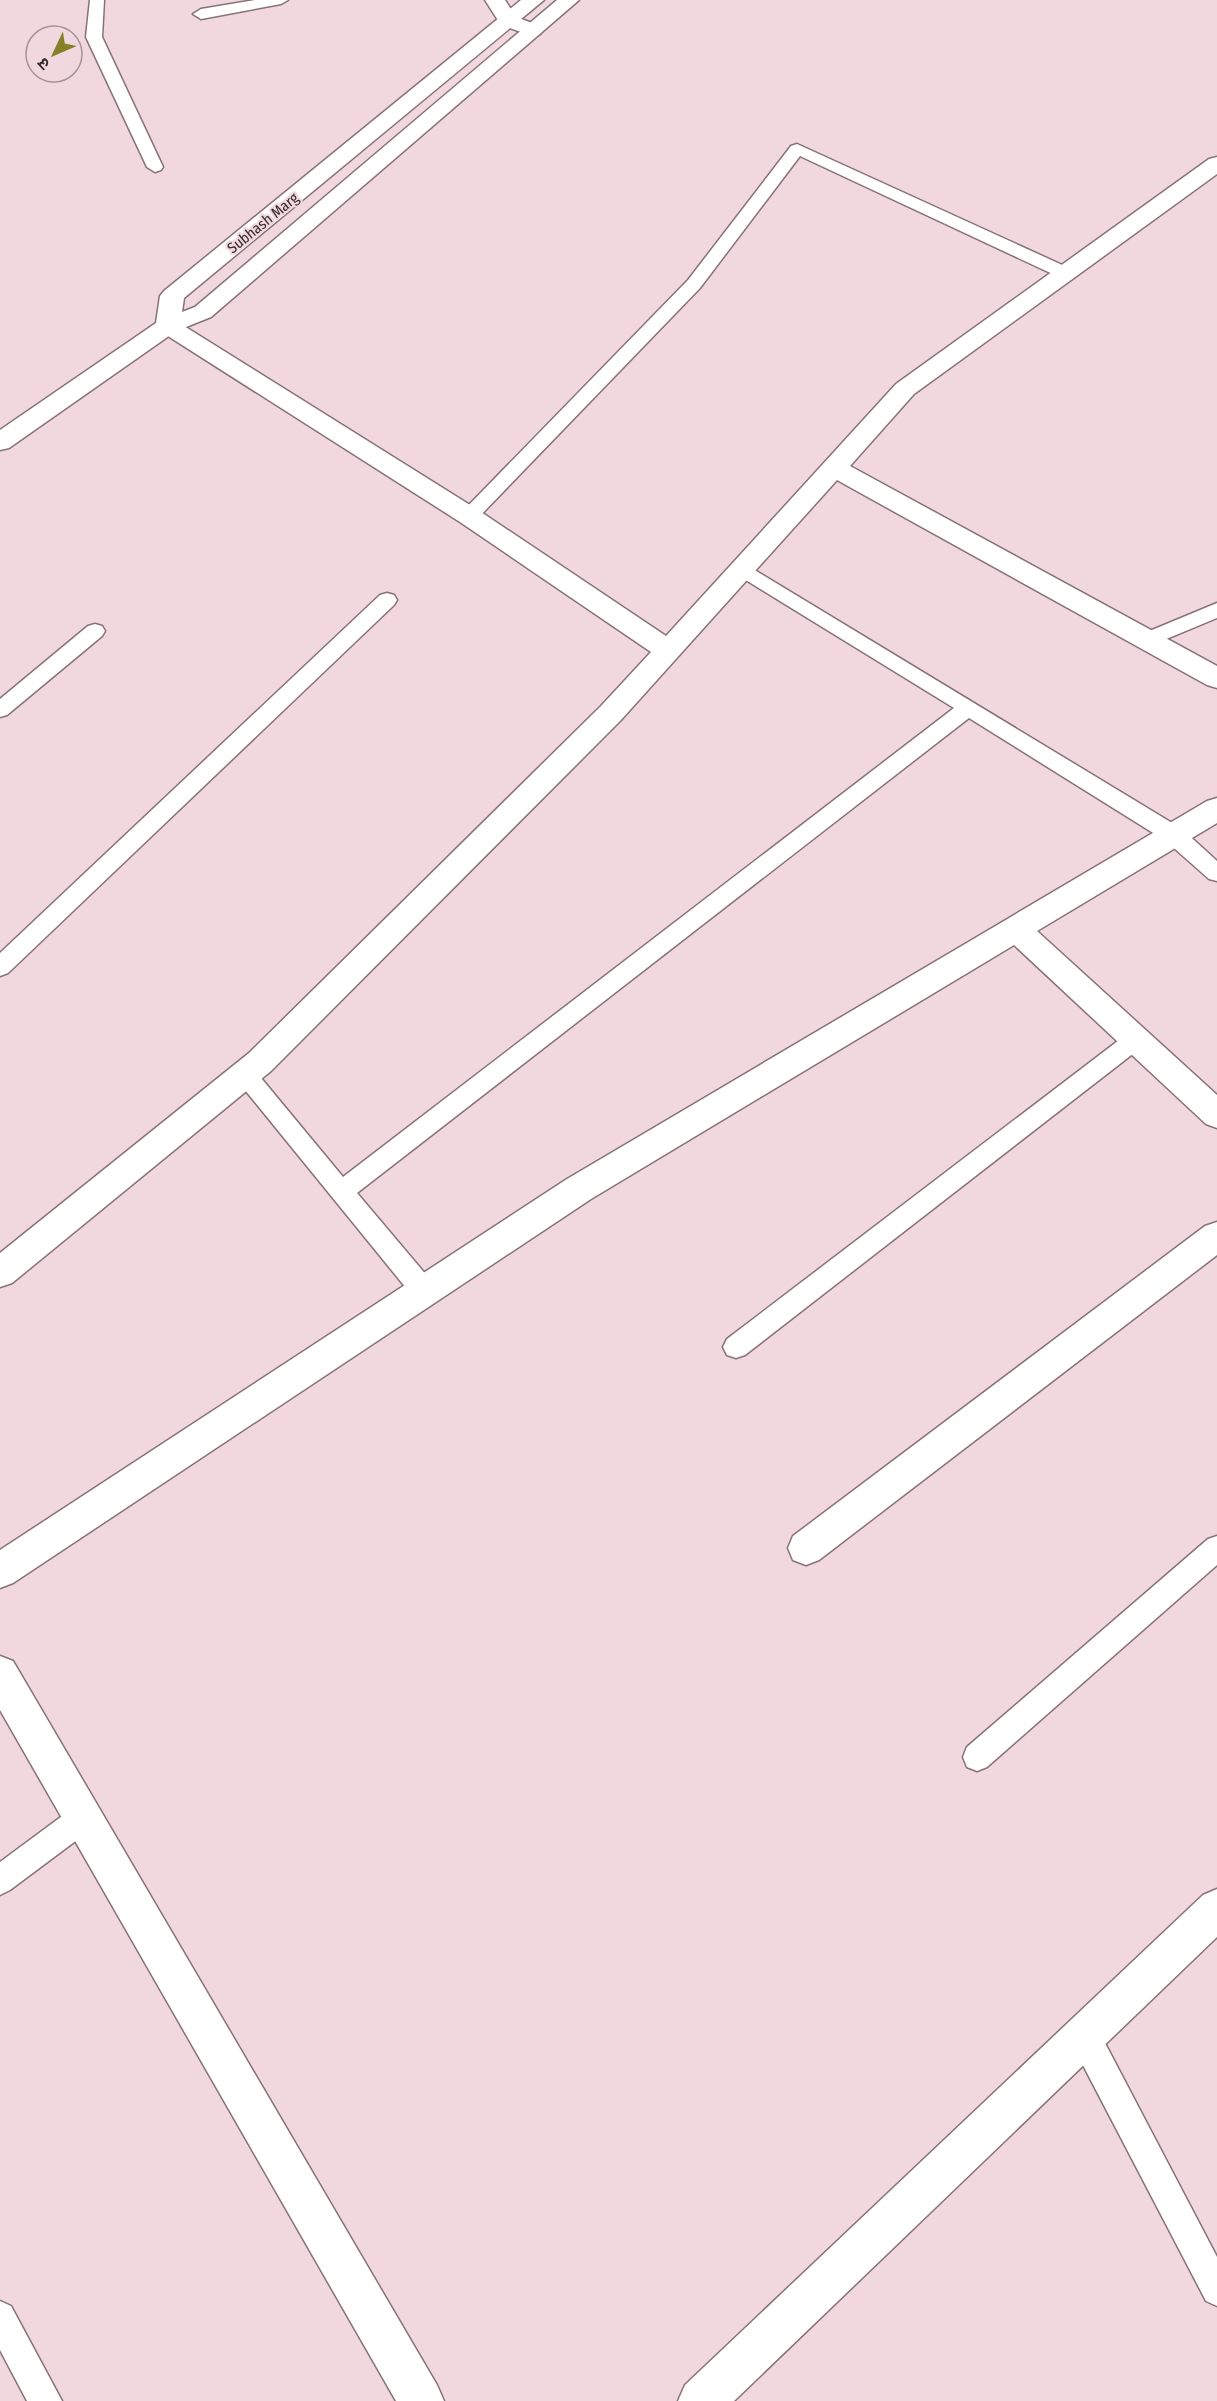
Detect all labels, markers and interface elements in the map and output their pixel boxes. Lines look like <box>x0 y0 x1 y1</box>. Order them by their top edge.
north arrow <box>24 24 84 84</box>
text: उ <box>33 54 54 74</box>
street label: Subhash Marg <box>224 189 302 257</box>

